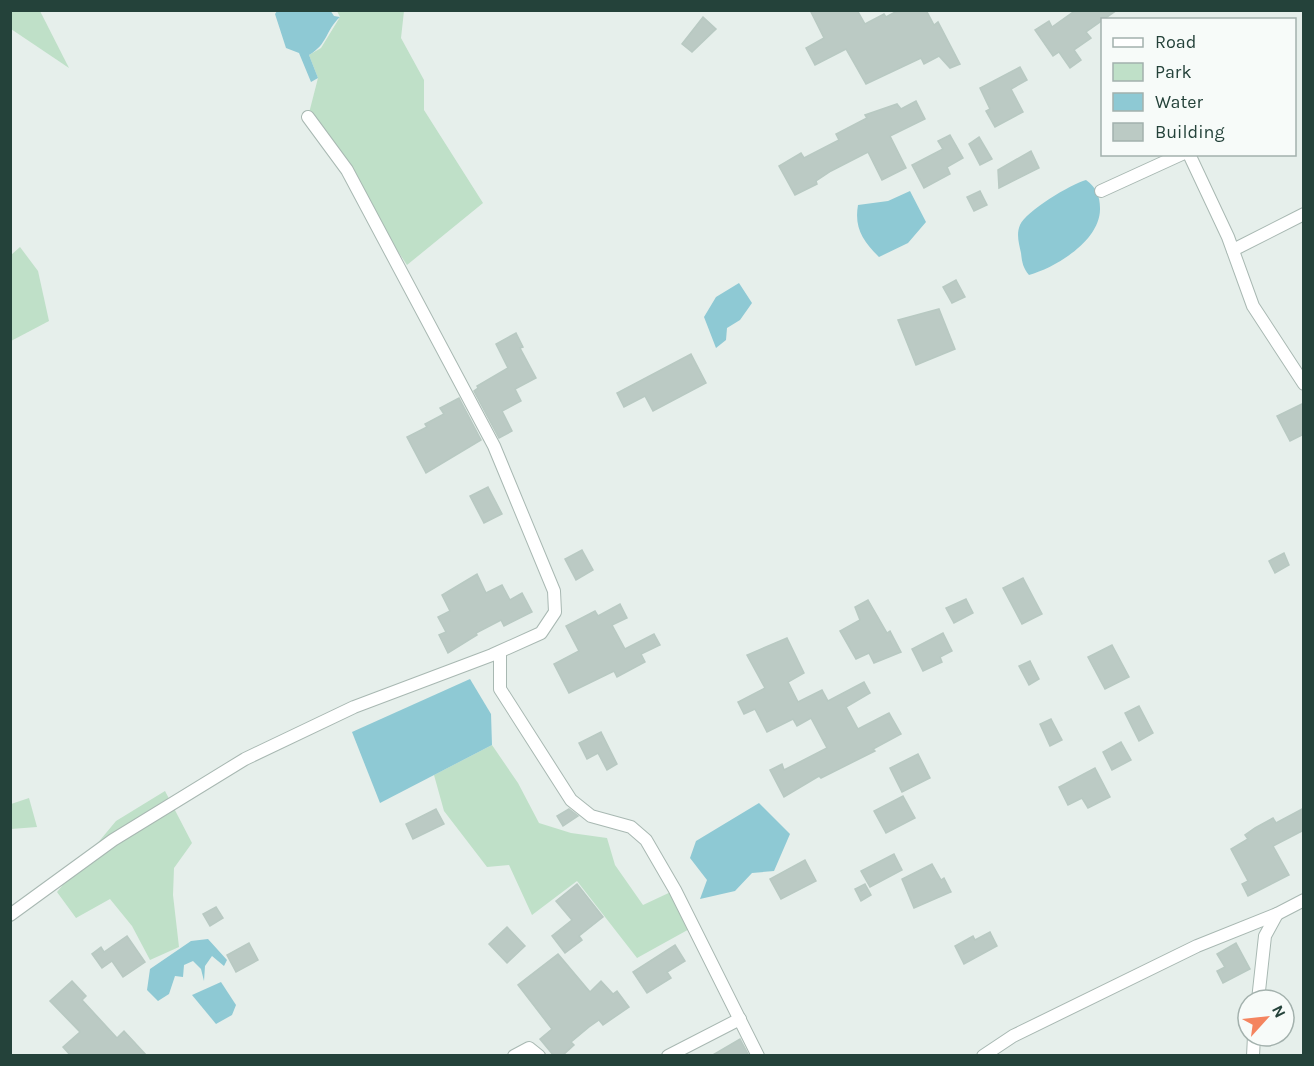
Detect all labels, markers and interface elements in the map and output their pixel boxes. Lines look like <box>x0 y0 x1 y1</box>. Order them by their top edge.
legend <box>1101 18 1296 156</box>
text: Road <box>1155 31 1196 53</box>
text: Park <box>1155 61 1192 83</box>
text: Water <box>1155 91 1203 113</box>
text: Building <box>1155 121 1225 143</box>
north arrow <box>1236 988 1296 1048</box>
text: N <box>1268 1002 1290 1021</box>

